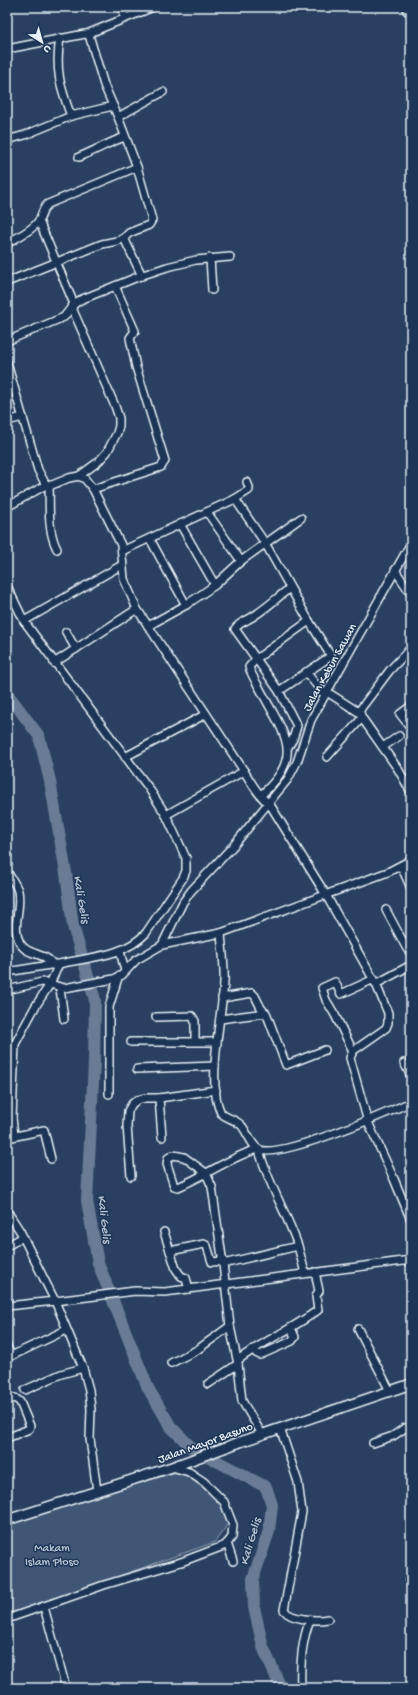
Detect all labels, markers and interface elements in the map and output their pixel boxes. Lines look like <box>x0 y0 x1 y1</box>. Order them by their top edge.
north arrow <box>22 22 62 62</box>
text: U <box>40 42 53 55</box>
street label: Jalan Kebun Sawan <box>301 621 361 714</box>
water label: Kali Gelis <box>69 874 92 926</box>
water label: Kali Gelis <box>93 1194 114 1246</box>
street label: Jalan Mayor Basuno <box>156 1420 255 1468</box>
water label: Kali Gelis <box>238 1515 266 1567</box>
park label: Makam Islam Ploso <box>25 1542 79 1570</box>

